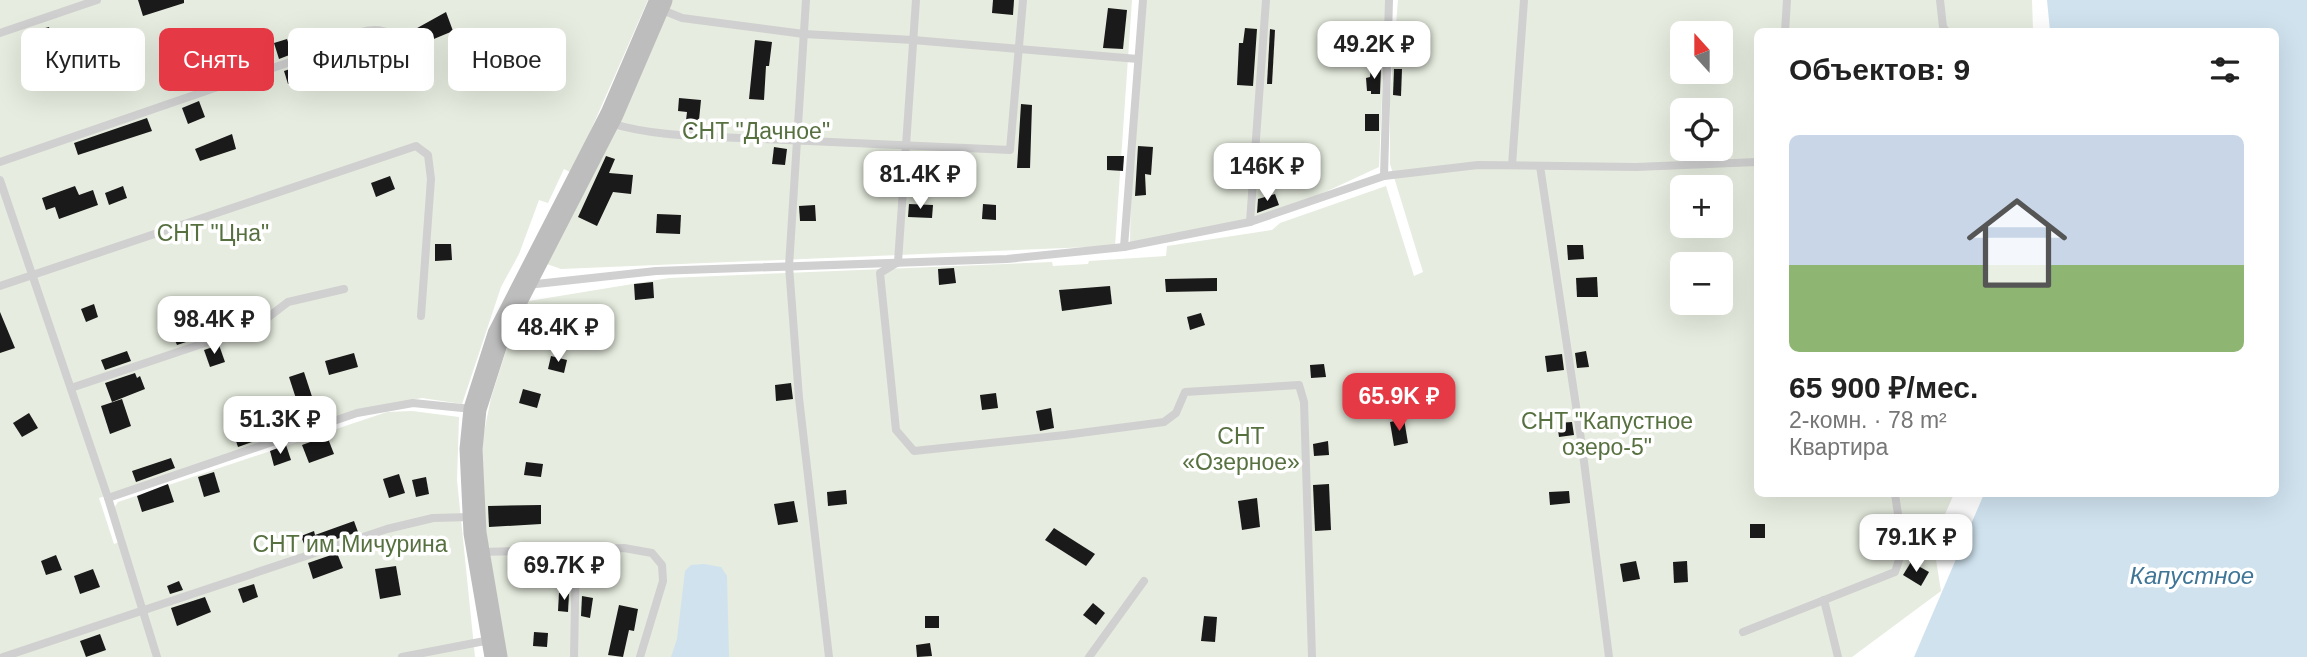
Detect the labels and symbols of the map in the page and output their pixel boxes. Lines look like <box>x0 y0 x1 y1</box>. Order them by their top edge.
north arrow <box>1670 21 1732 84</box>
pin: 49.2K ₽ <box>1309 22 1439 81</box>
park label: СНТ "Дачное" <box>682 118 830 144</box>
pin: 146K ₽ <box>1210 144 1324 203</box>
pin: 81.4K ₽ <box>855 152 985 211</box>
park label: СНТ "Цна" <box>157 220 269 246</box>
pin: 98.4K ₽ <box>149 296 279 356</box>
pin: 48.4K ₽ <box>493 304 623 364</box>
pin: 65.9K ₽ <box>1334 374 1464 433</box>
pin: 51.3K ₽ <box>215 396 345 456</box>
park label: СНТ "Капустное озеро-5" <box>1521 408 1693 460</box>
park label: СНТ «Озерное» <box>1182 423 1300 475</box>
pin: 79.1K ₽ <box>1851 514 1981 574</box>
park label: СНТ им.Мичурина <box>252 531 448 557</box>
pin: 69.7K ₽ <box>499 542 629 602</box>
water label: Капустное <box>2130 562 2254 589</box>

